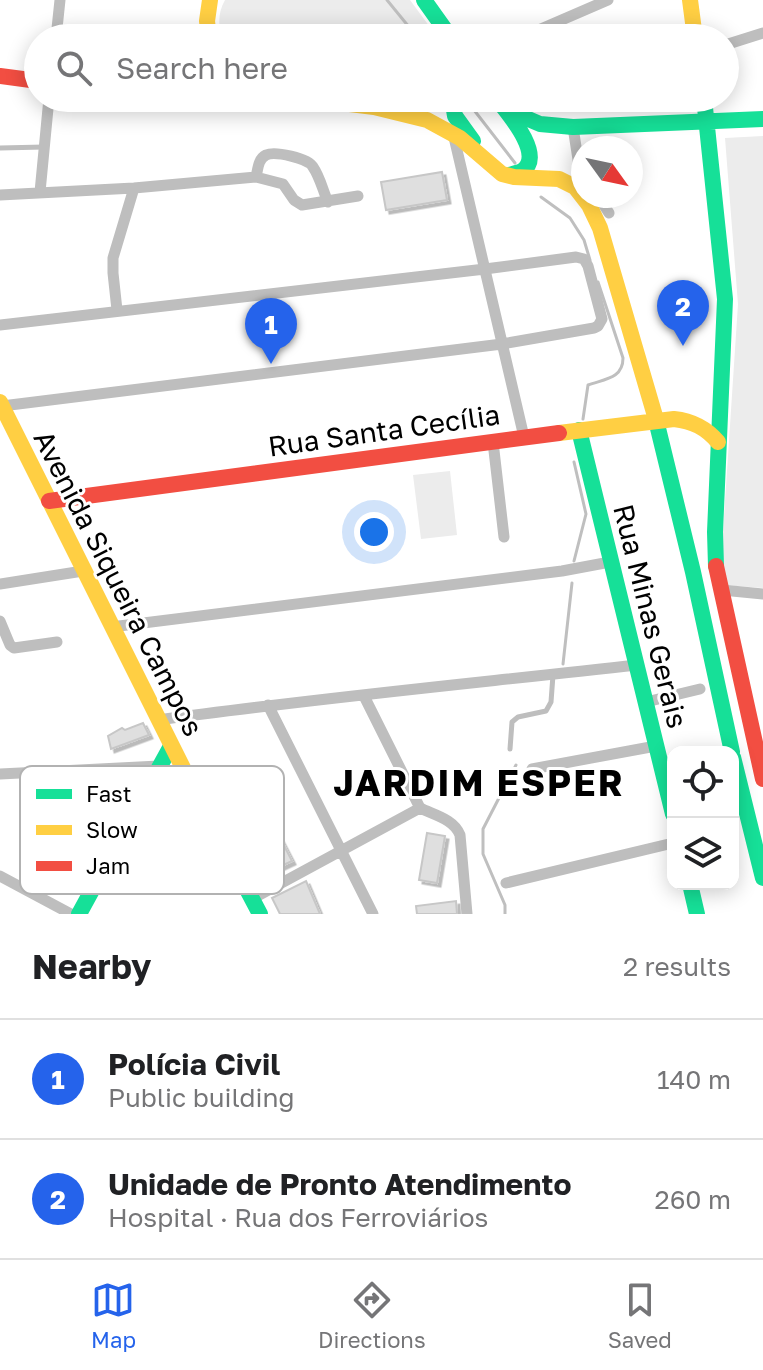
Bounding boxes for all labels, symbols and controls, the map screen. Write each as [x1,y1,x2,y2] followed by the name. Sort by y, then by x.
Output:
[24,24,739,112] search box
[52,46,96,90] icon: search
[116,50,288,86] text: Search here
[571,136,643,208] north arrow
[657,280,709,346] pin: 2
[245,298,297,364] pin: 1
[266,397,502,463] street label: Rua Santa Cecília
[27,425,211,741] street label: Avenida Siqueira Campos
[607,501,695,731] street label: Rua Minas Gerais
[354,512,394,552] your location
[667,746,739,890] map controls
[667,746,739,818] button: locate
[333,761,625,804] district label: JARDIM ESPER
[20,766,284,894] legend
[86,780,132,807] text: Fast
[86,816,138,843] text: Slow
[667,818,739,890] button: layers
[86,852,130,879] text: Jam
[32,946,152,986] text: Nearby
[623,951,731,982] text: 2 results
[108,1046,280,1082] text: Polícia Civil
[51,1064,65,1095] text: 1
[657,1064,731,1095] text: 140 m
[108,1082,294,1113] text: Public building
[108,1166,571,1202] text: Unidade de Pronto Atendimento
[50,1184,66,1215] text: 2
[655,1184,731,1215] text: 260 m
[108,1202,488,1233] text: Hospital · Rua dos Ferroviários
[91,1278,136,1353] tab: Map
[318,1278,426,1353] tab: Directions
[608,1278,672,1353] tab: Saved

